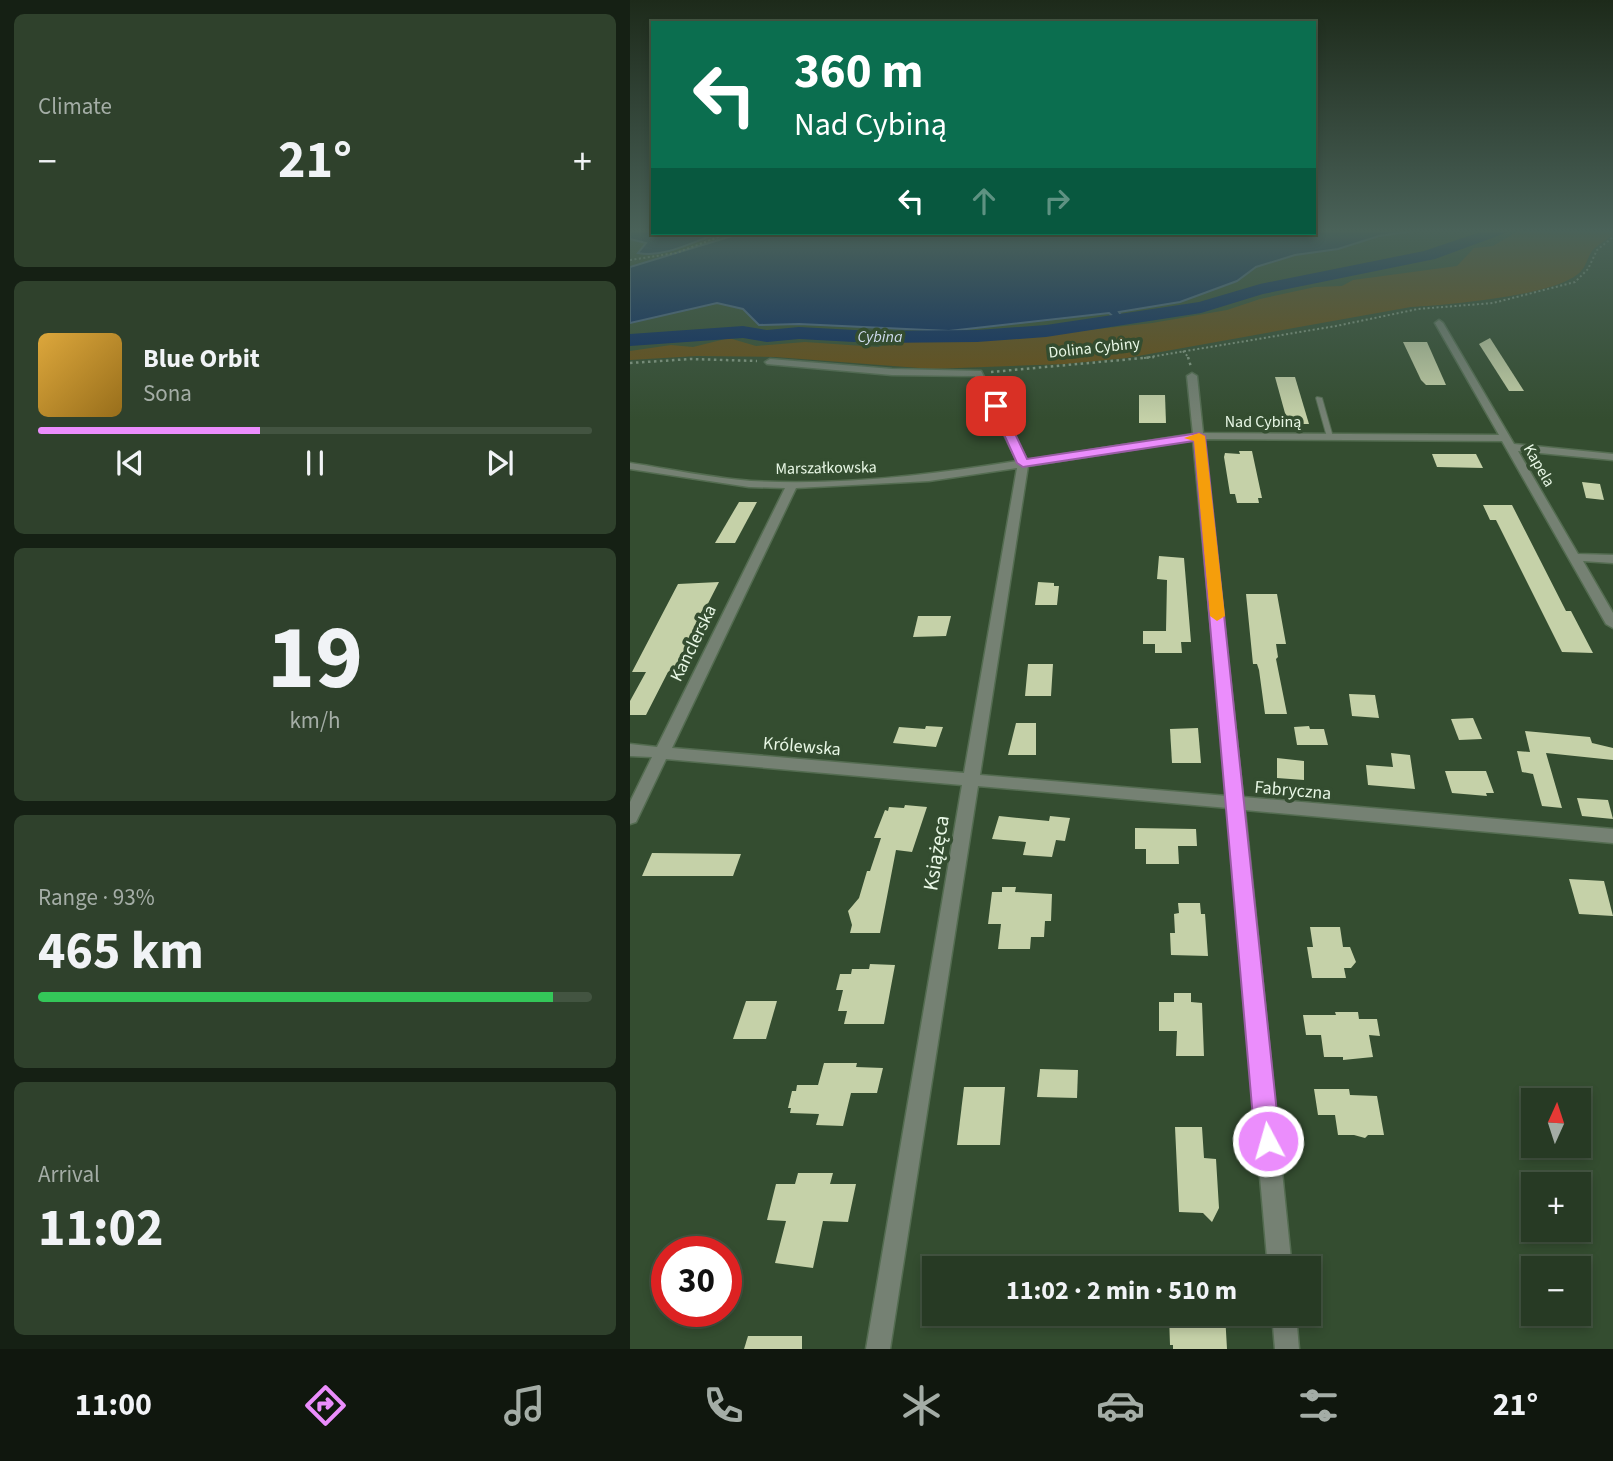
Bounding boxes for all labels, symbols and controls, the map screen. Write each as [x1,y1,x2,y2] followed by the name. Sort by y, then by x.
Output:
[794,37,923,107] text: 360 m
[679,49,770,140] icon: left
[38,90,112,123] text: Climate
[794,102,947,148] text: Nad Cybiną
[278,124,352,198] text: 21°
[38,135,57,189] text: −
[573,135,592,189] text: +
[892,182,930,220] icon: left
[965,182,1003,220] icon: ahead
[1038,182,1076,220] icon: right
[857,326,903,348] water label: Cybina
[1047,332,1141,364] street label: Dolina Cybiny
[143,340,260,377] text: Blue Orbit
[966,376,1026,436] pin
[143,377,192,410] text: Sona
[977,387,1015,425] icon: arrive
[1225,411,1301,433] street label: Nad Cybiną
[1518,440,1560,491] street label: Kapela
[111,444,149,482] icon: previous
[296,444,334,482] icon: pause
[481,444,519,482] icon: next
[775,456,877,480] street label: Marszałkowska
[267,594,363,723] text: 19
[664,601,723,686] street label: Kanclerska
[289,704,341,737] text: km/h
[762,731,842,762] street label: Królewska
[1253,775,1332,806] street label: Fabryczna
[915,813,957,893] street label: Książęca
[38,881,155,914] text: Range · 93%
[38,915,204,989] text: 465 km
[1521,1088,1591,1158] north arrow
[1521,1088,1591,1326] map controls
[1231,1104,1305,1178] position arrow
[38,1158,100,1191] text: Arrival
[1521,1172,1591,1242] button: +
[38,1192,163,1266] text: 11:02
[651,1236,742,1327] speed limit sign: 30
[1521,1256,1591,1326] button: −
[1006,1272,1237,1309] text: 11:02 · 2 min · 510 m
[301,1381,350,1430] icon: directions
[500,1381,549,1430] icon: music
[699,1381,748,1430] icon: phone
[897,1381,946,1430] icon: climate
[1096,1381,1145,1430] icon: car
[1294,1381,1343,1430] icon: filters
[75,1382,152,1428] text: 11:00
[1493,1382,1538,1428] text: 21°

